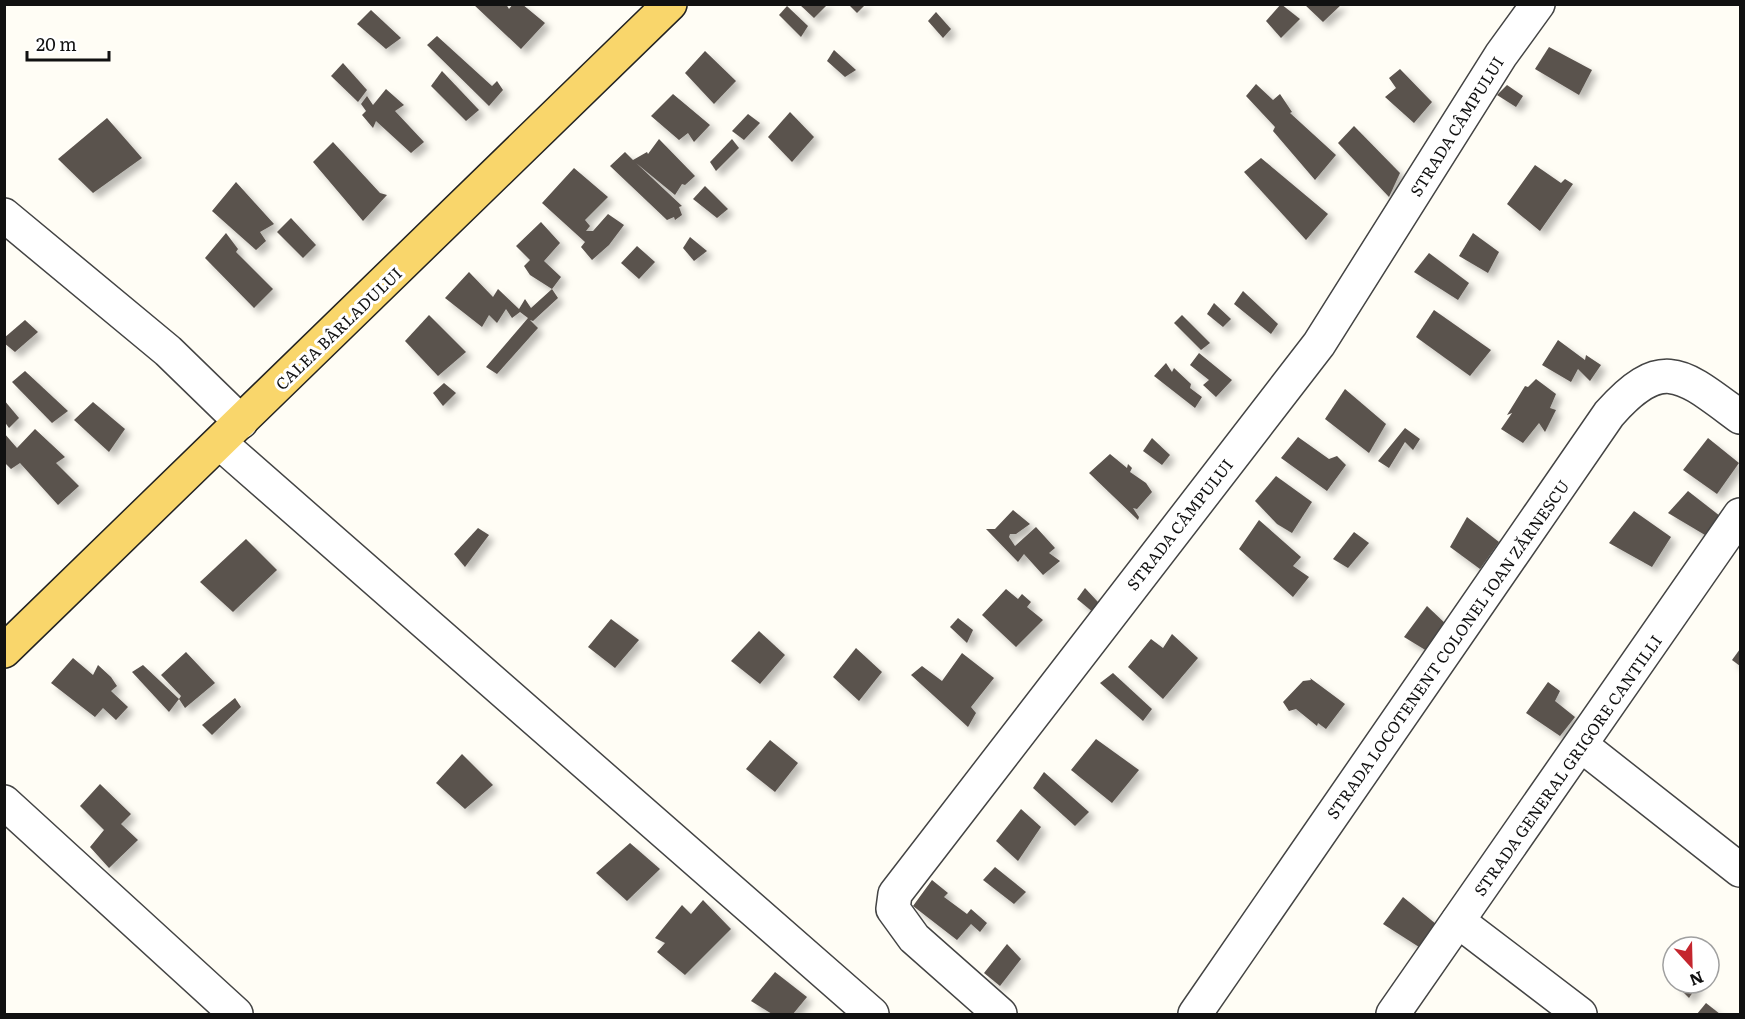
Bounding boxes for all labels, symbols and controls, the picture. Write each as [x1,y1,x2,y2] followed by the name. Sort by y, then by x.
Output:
[27,24,110,62] scale bar
[36,30,77,57] text: 20 m
[1403,51,1509,201] street label: STRADA CÂMPULUI
[269,261,407,395] street label: CALEA BÂRLADULUI
[1120,453,1238,595] street label: STRADA CÂMPULUI
[1320,475,1574,823] street label: STRADA LOCOTENENT COLONEL IOAN ZĂRNESCU
[1467,630,1667,900] street label: STRADA GENERAL GRIGORE CANTILLI
[1661,935,1721,995] north arrow
[1686,966,1708,993] text: N

